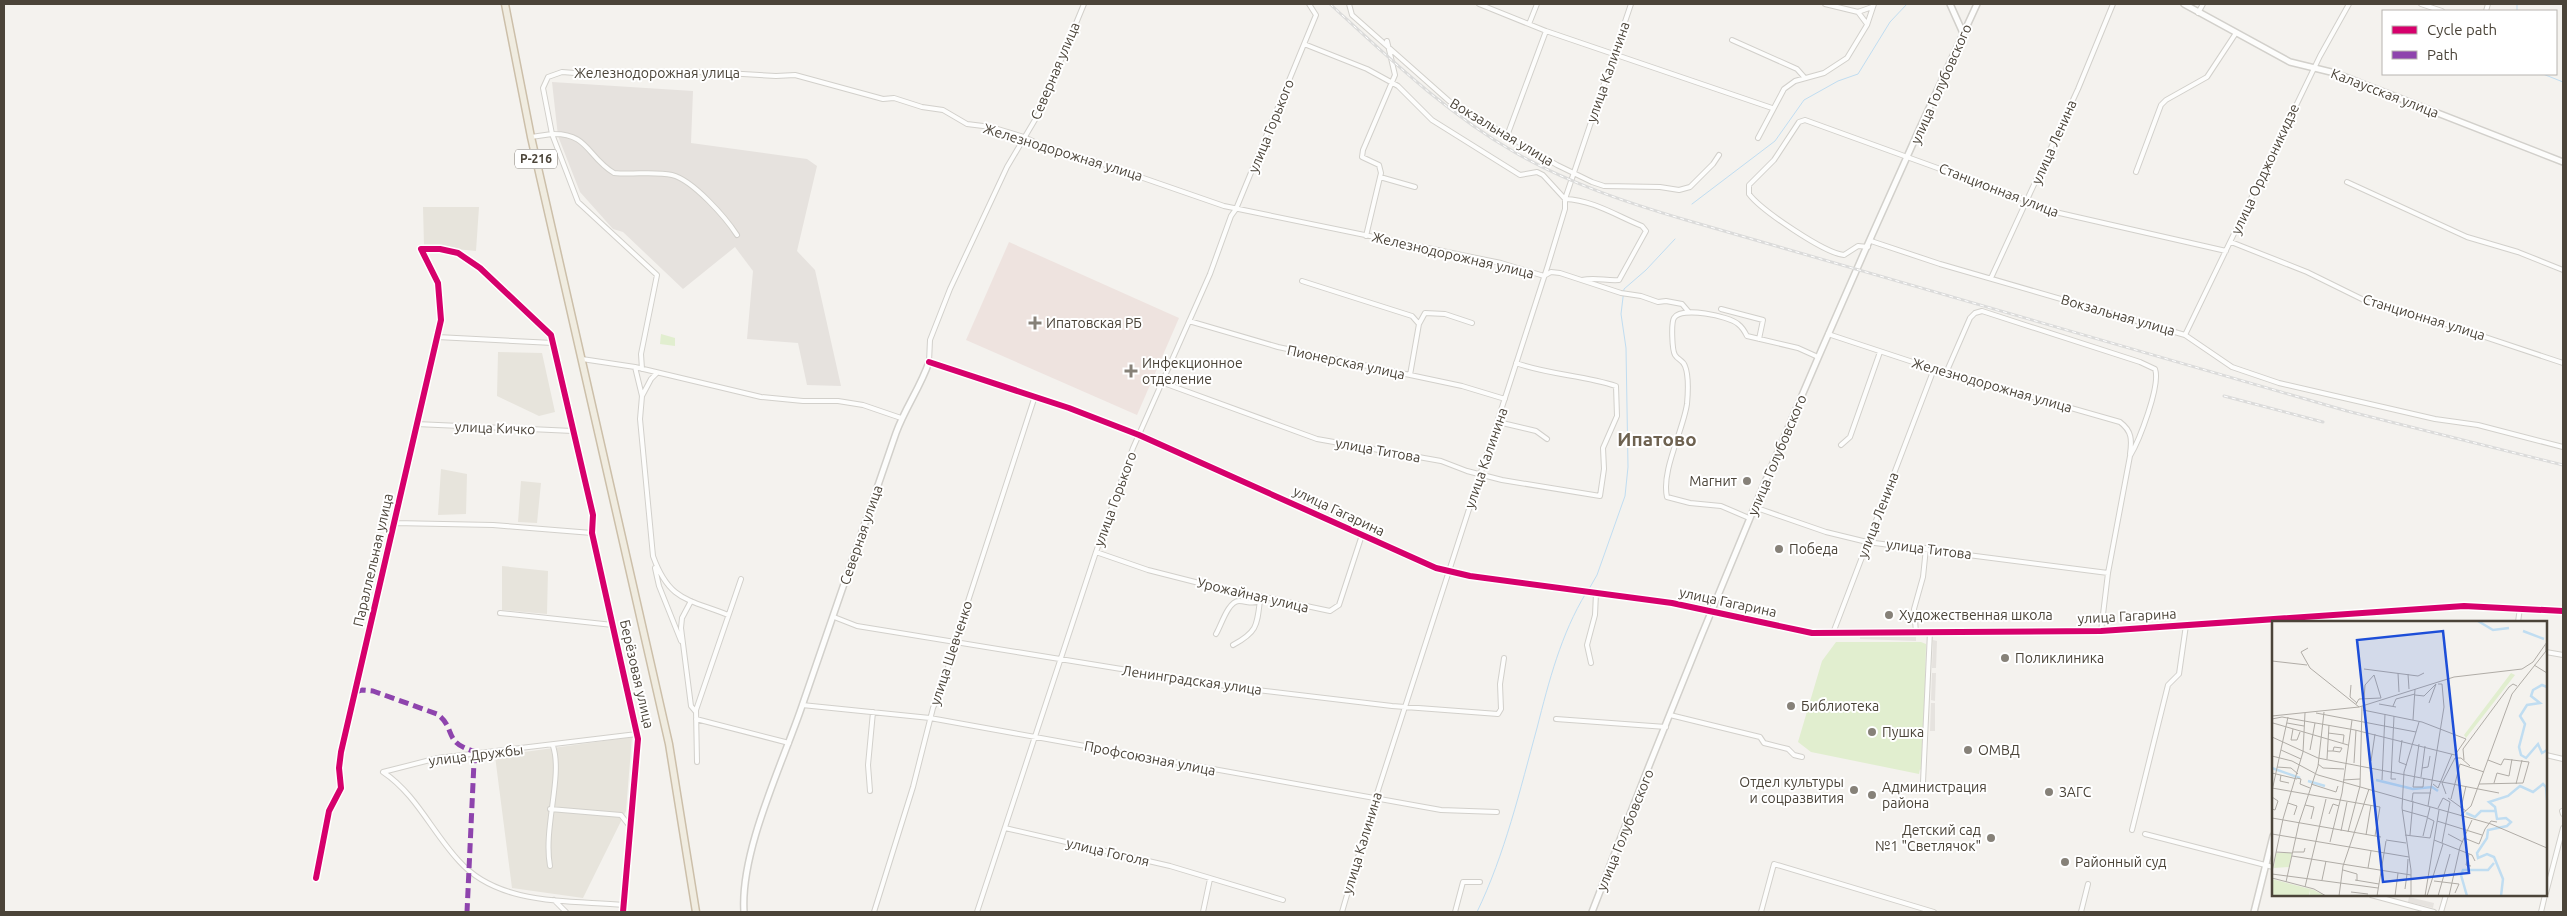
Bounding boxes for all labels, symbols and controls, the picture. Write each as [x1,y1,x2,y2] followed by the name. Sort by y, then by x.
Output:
[2382,10,2557,75] legend
[1583,19,1633,125] street label: улица Калинина
[1027,20,1083,122] street label: Северная улица
[1907,21,1975,147] street label: улица Голубовского
[2427,21,2497,38] text: Cycle path
[2427,46,2458,63] text: Path
[574,65,740,81] street label: Железнодорожная улица
[2329,65,2441,121] street label: Калаусская улица
[1245,77,1297,175] street label: улица Горького
[1447,95,1557,169] street label: Вокзальная улица
[2028,97,2080,187] street label: улица Ленина
[2228,101,2302,237] street label: улица Орджоникидзе
[981,120,1145,184] street label: Железнодорожная улица
[515,150,557,168] road number: Р-216
[1937,160,2061,220] street label: Станционная улица
[1370,229,1536,281] street label: Железнодорожная улица
[2059,291,2177,339] street label: Вокзальная улица
[2361,291,2487,343] street label: Станционная улица
[1046,315,1142,331] place label: Ипатовская РБ
[1028,316,1042,330] marker: Ипатовская РБ
[1286,342,1406,382] street label: Пионерская улица
[1910,354,2074,416] street label: Железнодорожная улица
[1142,355,1243,387] place label: Инфекционное отделение
[1124,364,1138,378] marker: Инфекционное отделение
[1744,392,1810,518] street label: улица Голубовского
[1461,405,1511,511] street label: улица Калинина
[454,419,536,437] street label: улица Кичко
[1617,428,1697,450] district label: Ипатово
[1334,435,1422,465] street label: улица Титова
[1090,449,1140,549] street label: улица Горького
[1854,470,1902,560] street label: улица Ленина
[1689,473,1737,489] place label: Магнит
[1741,475,1753,487] marker: Магнит
[836,483,886,587] street label: Северная улица
[1291,483,1387,539] street label: улица Гагарина
[350,492,396,628] street label: Параллельная улица
[1885,536,1973,562] street label: улица Титова
[1789,541,1838,557] place label: Победа
[1773,543,1785,555] marker: Победа
[1196,574,1310,616] street label: Урожайная улица
[1678,584,1778,620] street label: улица Гагарина
[927,599,975,707] street label: улица Шевченко
[2077,605,2177,627] street label: улица Гагарина
[1899,607,2053,623] place label: Художественная школа
[1883,609,1895,621] marker: Художественная школа
[617,618,657,730] street label: Берёзовая улица
[2272,621,2547,896] inset map
[2015,650,2104,666] place label: Поликлиника
[1999,652,2011,664] marker: Поликлиника
[1121,662,1263,698] street label: Ленинградская улица
[1801,698,1879,714] place label: Библиотека
[1785,700,1797,712] marker: Библиотека
[1882,724,1924,740] place label: Пушка
[1866,726,1878,738] marker: Пушка
[1083,737,1217,779] street label: Профсоюзная улица
[428,741,524,769] street label: улица Дружбы
[1978,742,2020,758] place label: ОМВД
[1962,744,1974,756] marker: ОМВД
[1593,767,1657,893] street label: улица Голубовского
[1739,774,1844,806] place label: Отдел культуры и соцразвития
[1882,779,1987,811] place label: Администрация района
[1848,784,1860,796] marker: Отдел культуры и соцразвития
[2059,784,2092,800] place label: ЗАГС
[2043,786,2055,798] marker: ЗАГС
[1866,789,1878,801] marker: Администрация района
[1339,790,1385,896] street label: улица Калинина
[1875,822,1981,854] place label: Детский сад №1 "Светлячок"
[1985,832,1997,844] marker: Детский сад №1 "Светлячок"
[1065,835,1151,869] street label: улица Гоголя
[2075,854,2167,870] place label: Районный суд
[2059,856,2071,868] marker: Районный суд

